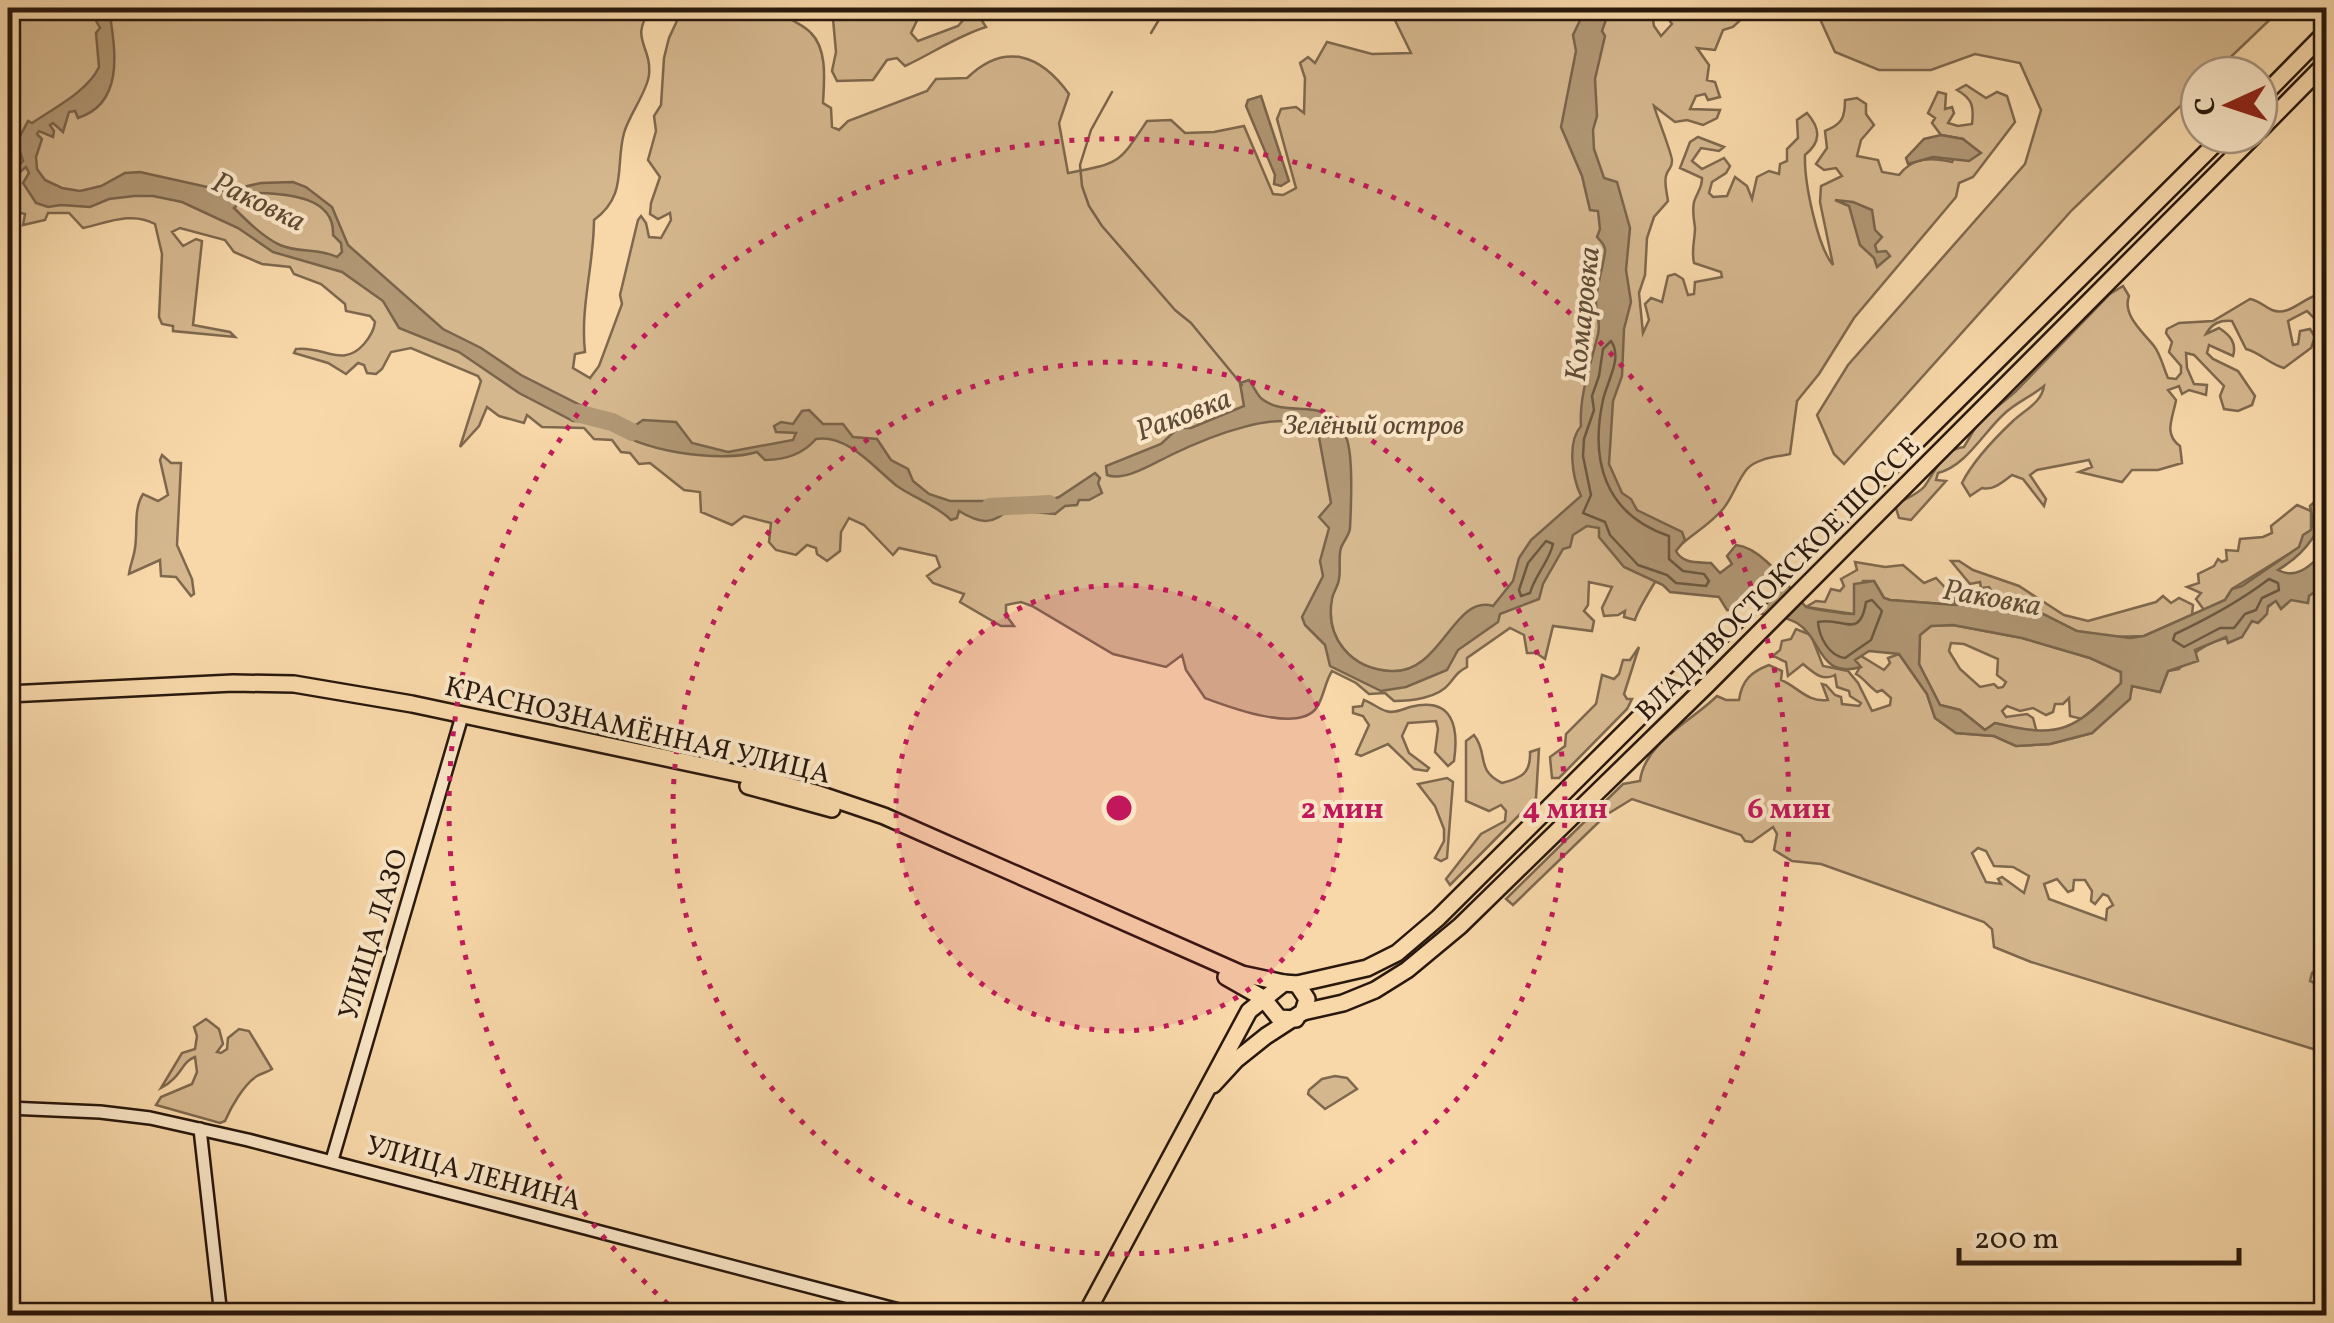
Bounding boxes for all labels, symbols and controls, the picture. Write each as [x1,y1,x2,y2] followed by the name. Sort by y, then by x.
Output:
[2179,55,2279,155] north arrow
[2187,96,2226,116] text: С
[204,162,312,243] water label: Раковка
[1556,245,1612,384] water label: Комаровка
[1130,378,1238,453] water label: Раковка
[1283,407,1464,446] park label: Зелёный остров
[1628,429,1930,731] street label: ВЛАДИВОСТОКСКОЕ ШОССЕ
[1939,570,2044,628] water label: Раковка
[441,668,834,795] street label: КРАСНОЗНАМЁННАЯ УЛИЦА
[1301,789,1383,831] text: 2 мин
[1522,789,1608,831] text: 4 мин
[1747,789,1831,831] text: 6 мин
[1101,790,1137,826] centre of rings
[330,844,419,1025] street label: УЛИЦА ЛАЗО
[361,1127,585,1222] street label: УЛИЦА ЛЕНИНА
[1959,1203,2239,1265] scale bar
[1974,1219,2059,1261] text: 200 m

